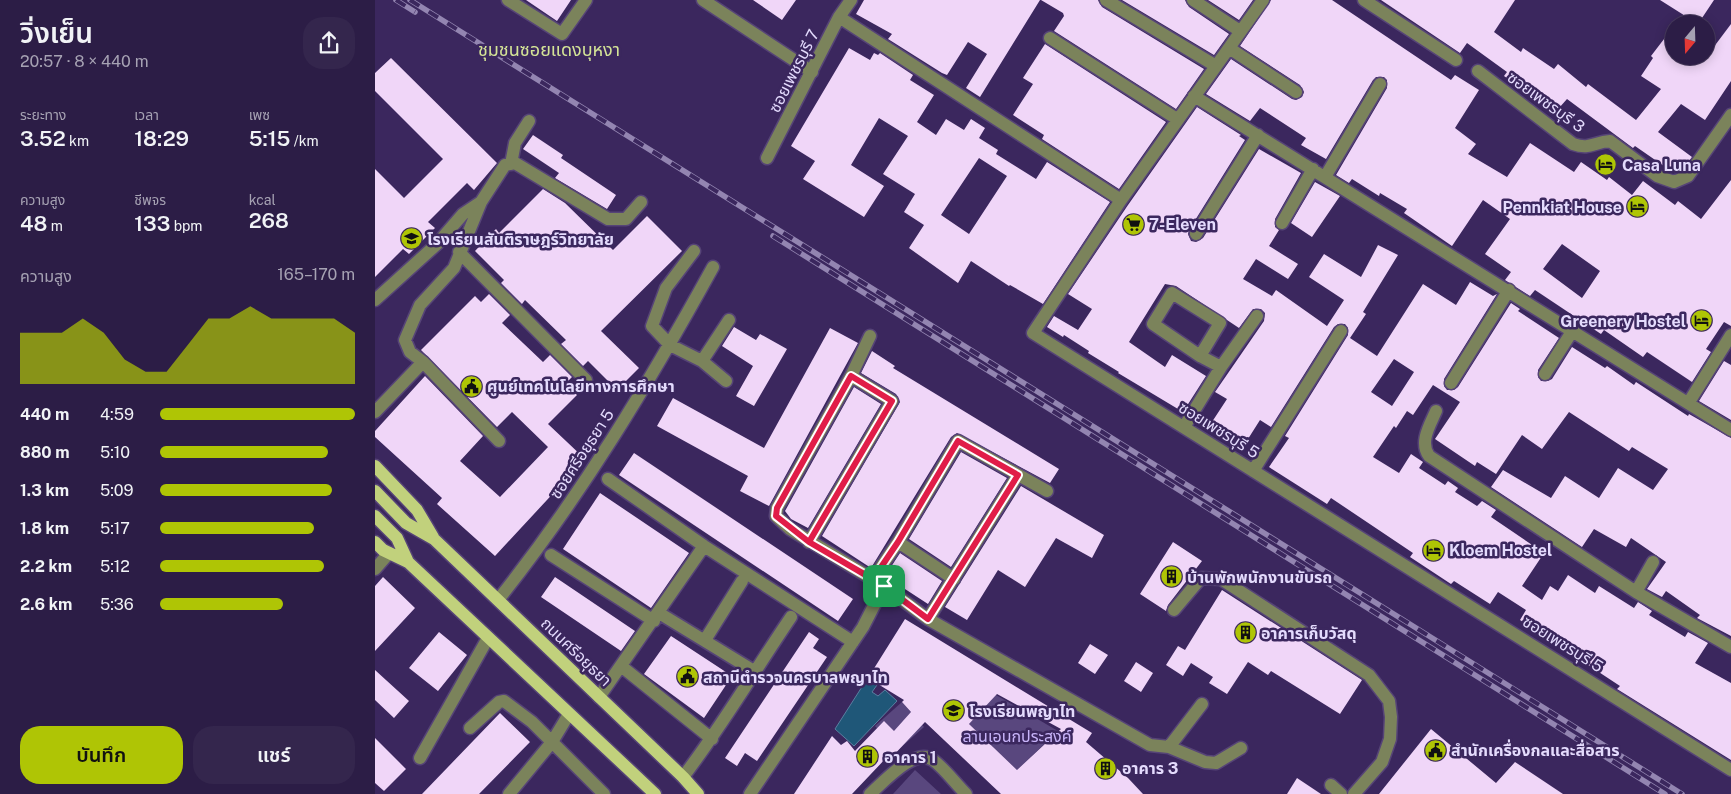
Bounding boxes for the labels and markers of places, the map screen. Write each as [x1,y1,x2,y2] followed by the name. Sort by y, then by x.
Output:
[1594,153,1618,177] hotel icon: Casa Luna
[1622,156,1701,175] place label: Casa Luna
[1626,195,1650,219] hotel icon: Pennkiat House
[1503,198,1622,217] place label: Pennkiat House
[1121,212,1145,236] supermarket icon: 7-Eleven
[1149,215,1216,234] place label: 7-Eleven
[399,227,423,251] school or university icon: โรงเรียนสันติราษฎร์วิทยาลัย
[427,230,614,249] place label: โรงเรียนสันติราษฎร์วิทยาลัย
[1690,309,1714,333] hotel icon: Greenery Hostel
[1560,312,1686,331] place label: Greenery Hostel
[459,374,483,398] public building icon: ศูนย์เทคโนโลยีทางการศึกษา
[487,377,675,397] place label: ศูนย์เทคโนโลยีทางการศึกษา
[1421,538,1445,562] hotel icon: Kloem Hostel
[1449,541,1552,560] place label: Kloem Hostel
[863,565,905,607] pin
[1159,565,1183,589] building icon: บ้านพักพนักงานขับรถ
[1187,568,1332,587] place label: บ้านพักพนักงานขับรถ
[1233,621,1257,645] building icon: อาคารเก็บวัสดุ
[1261,624,1357,643] place label: อาคารเก็บวัสดุ
[675,665,699,689] public building icon: สถานีตำรวจนครบาลพญาไท
[703,668,888,687] place label: สถานีตำรวจนครบาลพญาไท
[941,699,965,723] school or university icon: โรงเรียนพญาไท
[969,702,1075,721] place label: โรงเรียนพญาไท
[1423,738,1447,762] public building icon: สำนักเครื่องกลและสื่อสาร
[1451,739,1620,760] place label: สำนักเครื่องกลและสื่อสาร
[856,745,880,769] building icon: อาคาร 1
[884,748,937,767] place label: อาคาร 1
[1094,756,1118,780] building icon: อาคาร 3
[1122,759,1178,778] place label: อาคาร 3

